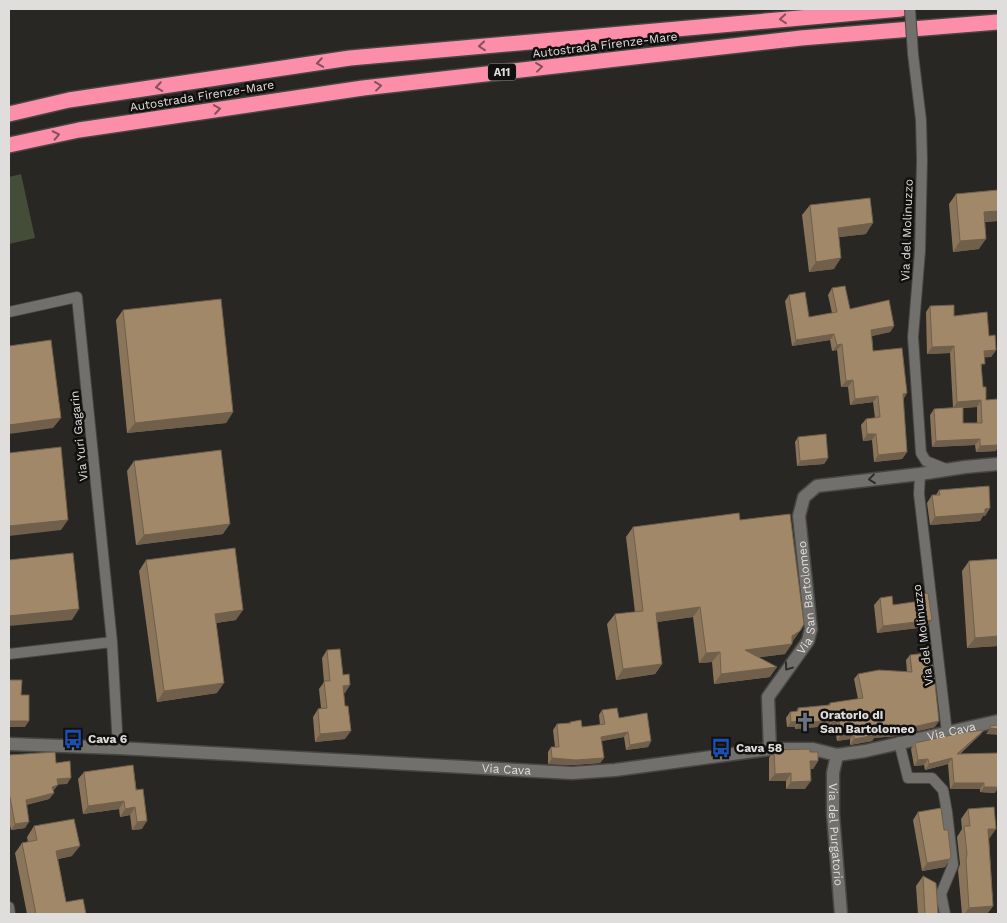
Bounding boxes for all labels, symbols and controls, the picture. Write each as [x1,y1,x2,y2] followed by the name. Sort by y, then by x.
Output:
[778,13,786,24] one-way arrow
[532,29,678,61] street label: Autostrada Firenze-Mare
[477,40,485,51] one-way arrow
[316,57,324,67] one-way arrow
[535,62,543,73] one-way arrow
[488,64,516,80] road number: A11
[129,78,275,114] street label: Autostrada Firenze-Mare
[155,81,163,92] one-way arrow
[374,81,382,92] one-way arrow
[213,105,221,115] one-way arrow
[52,130,61,141] one-way arrow
[898,179,916,281] street label: Via del Molinuzzo
[67,390,91,482] street label: Via Yuri Gagarin
[867,473,875,484] one-way arrow
[794,540,818,657] street label: Via San Bartolomeo
[910,583,936,687] street label: Via del Molinuzzo
[786,661,794,670] one-way arrow
[820,708,915,736] place label: Oratorio di San Bartolomeo
[794,711,816,733] church icon: Oratorio di San Bartolomeo
[926,719,977,744] street label: Via Cava
[62,728,84,750] bus stop icon: Cava 6
[88,732,127,746] place label: Cava 6
[710,737,732,759] bus stop icon: Cava 58
[736,741,782,755] place label: Cava 58
[481,761,532,778] street label: Via Cava
[826,783,846,887] street label: Via del Purgatorio

